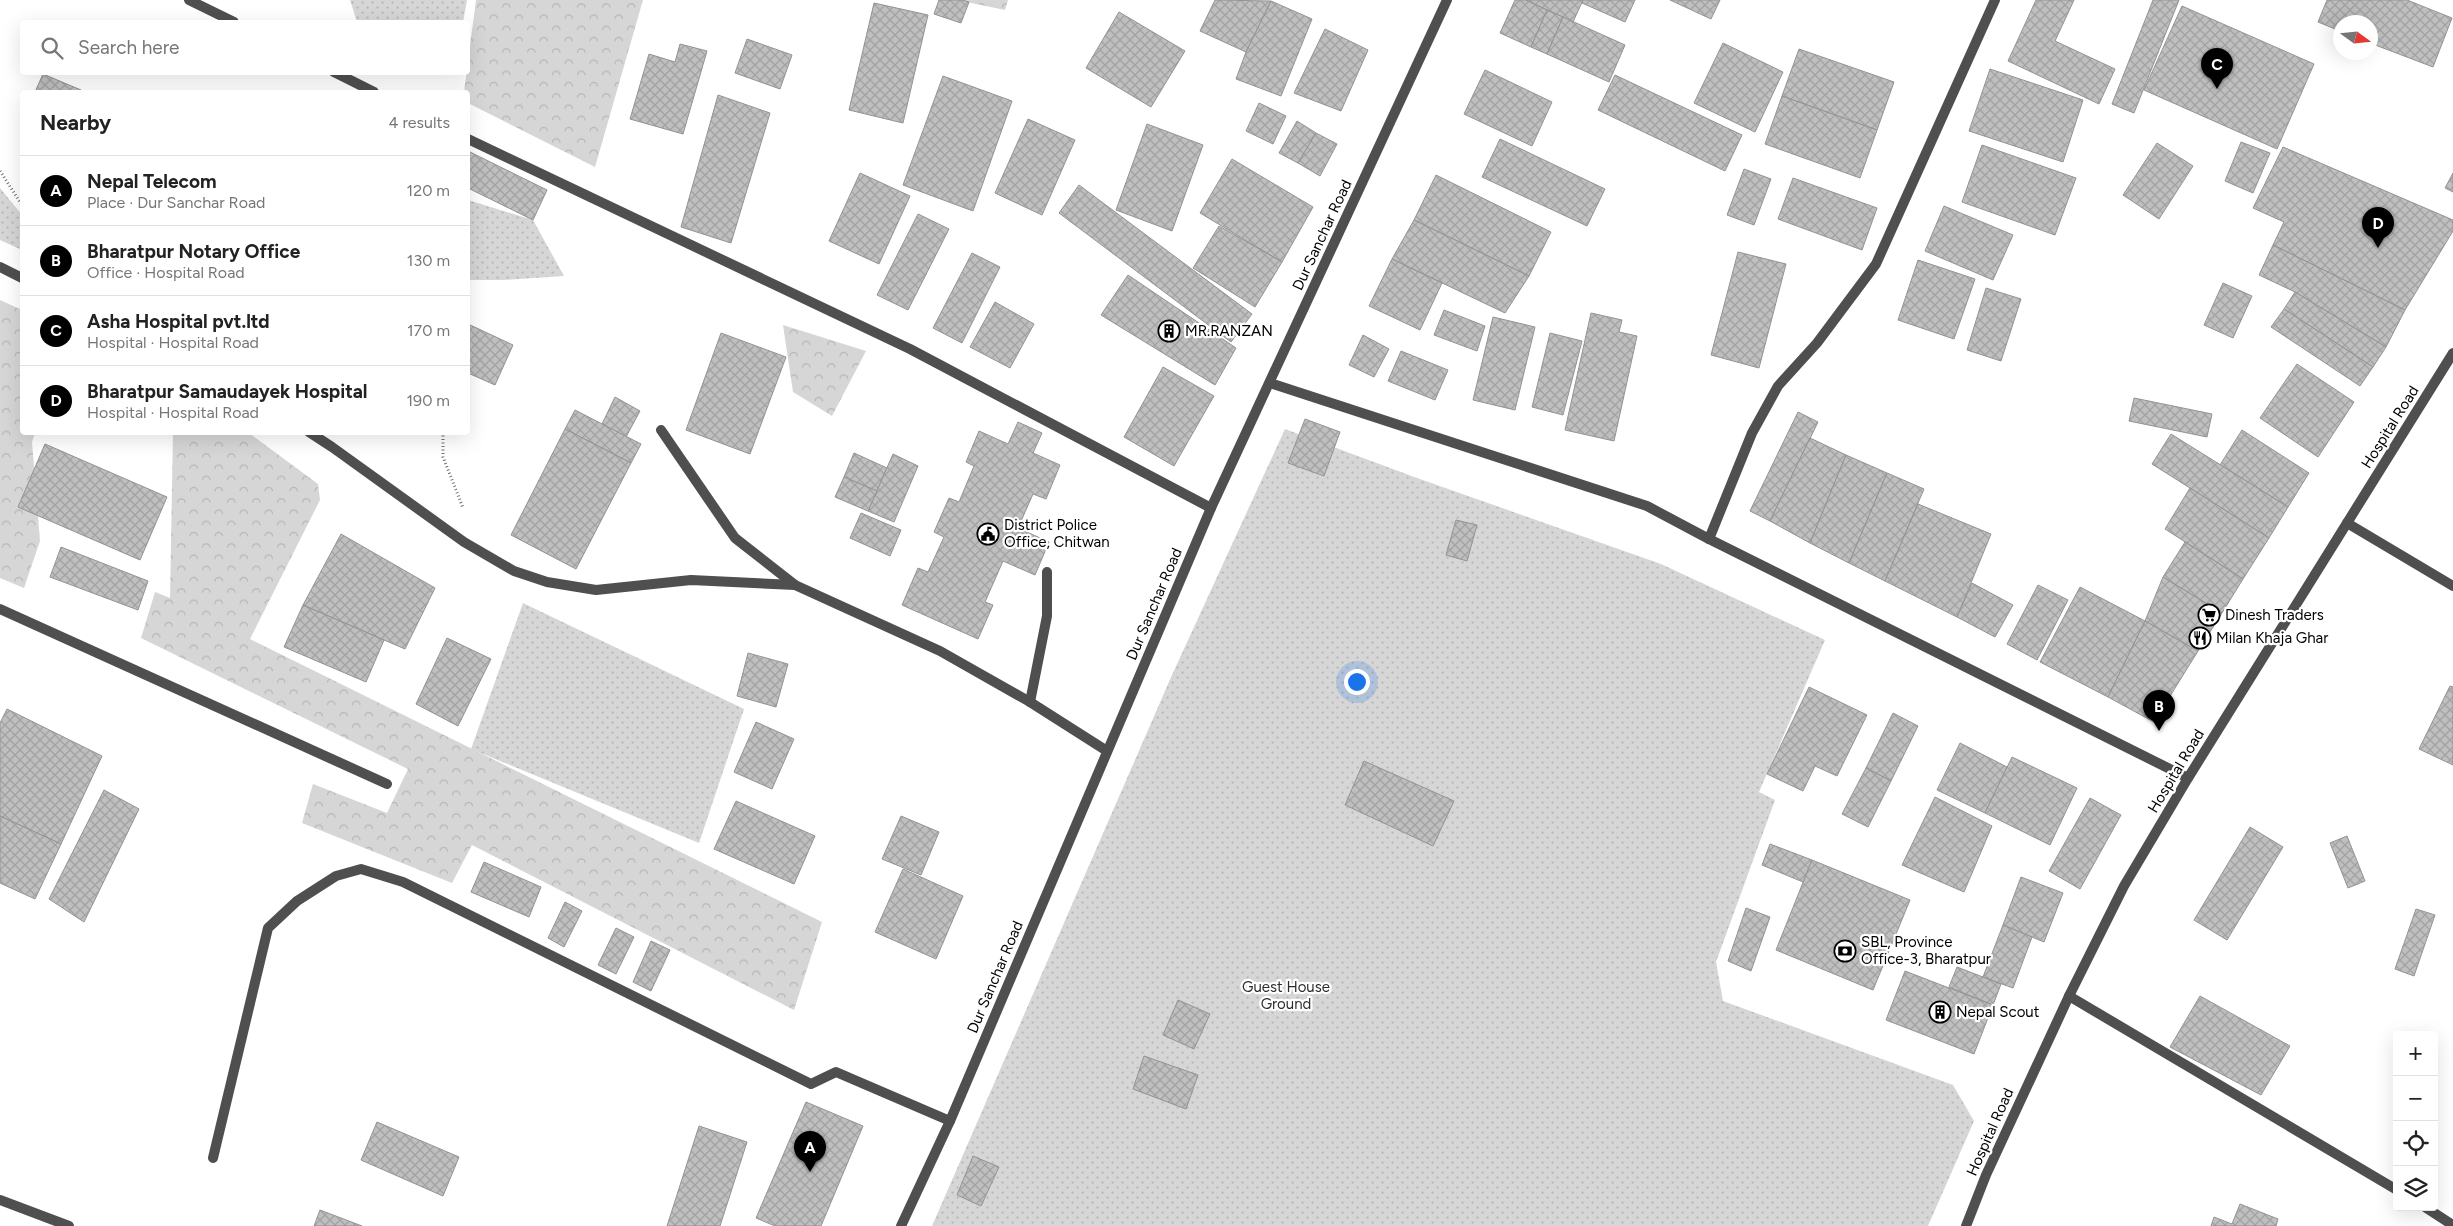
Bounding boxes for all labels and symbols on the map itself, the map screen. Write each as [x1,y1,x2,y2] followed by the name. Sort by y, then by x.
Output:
[2333,15,2378,60] north arrow
[2201,48,2233,89] pin: C
[1288,177,1356,293] street label: Dur Sanchar Road
[2362,207,2394,248] pin: D
[1157,319,1181,343] building icon: MR.RANZAN
[1185,322,1273,340] place label: MR.RANZAN
[2357,382,2423,472] street label: Hospital Road
[1004,516,1110,551] place label: District Police Office, Chitwan
[976,522,1000,546] public building icon: District Police Office, Chitwan
[1122,545,1186,663] street label: Dur Sanchar Road
[2197,603,2221,627] supermarket icon: Dinesh Traders
[2225,606,2324,624] place label: Dinesh Traders
[2188,626,2212,650] restaurant icon: Milan Khaja Ghar
[2216,629,2328,647] place label: Milan Khaja Ghar
[1344,669,1370,695] your location
[2143,690,2175,731] pin: B
[2144,726,2208,816] street label: Hospital Road
[963,918,1027,1036] street label: Dur Sanchar Road
[1861,933,1991,968] place label: SBL, Province Office-3, Bharatpur
[1833,939,1857,963] bank icon: SBL, Province Office-3, Bharatpur
[1242,978,1330,1013] park label: Guest House Ground
[1928,1000,1952,1024] building icon: Nepal Scout
[1956,1003,2040,1021] place label: Nepal Scout
[1963,1085,2017,1179] street label: Hospital Road
[794,1131,826,1172] pin: A

